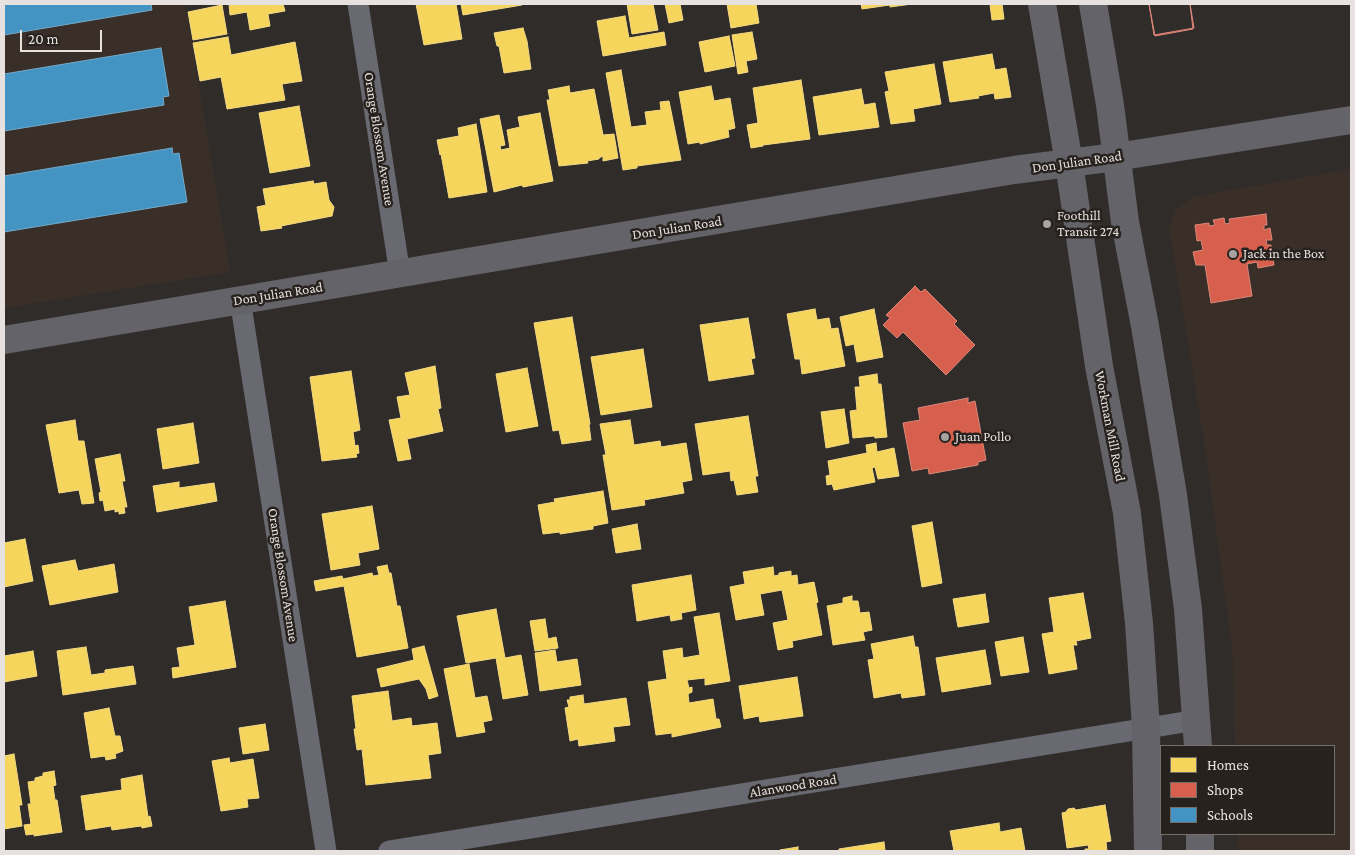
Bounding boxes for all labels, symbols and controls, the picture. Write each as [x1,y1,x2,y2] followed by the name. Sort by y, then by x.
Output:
[22,20,105,52] scale bar
[28,31,59,47] text: 20 m
[360,71,398,207] street label: Orange Blossom Avenue
[1031,147,1123,177] street label: Don Julian Road
[1057,208,1119,240] place label: Foothill Transit 274
[631,213,723,243] street label: Don Julian Road
[1041,218,1053,230] marker: Foothill Transit 274
[1243,246,1324,262] place label: Jack in the Box
[1227,248,1239,260] marker: Jack in the Box
[232,279,324,309] street label: Don Julian Road
[1091,369,1129,483] street label: Workman Mill Road
[955,429,1011,445] place label: Juan Pollo
[939,431,951,443] marker: Juan Pollo
[264,507,302,643] street label: Orange Blossom Avenue
[1160,745,1335,835] legend
[1207,757,1249,773] text: Homes
[748,771,838,801] street label: Alanwood Road
[1207,782,1243,798] text: Shops
[1207,807,1253,823] text: Schools

